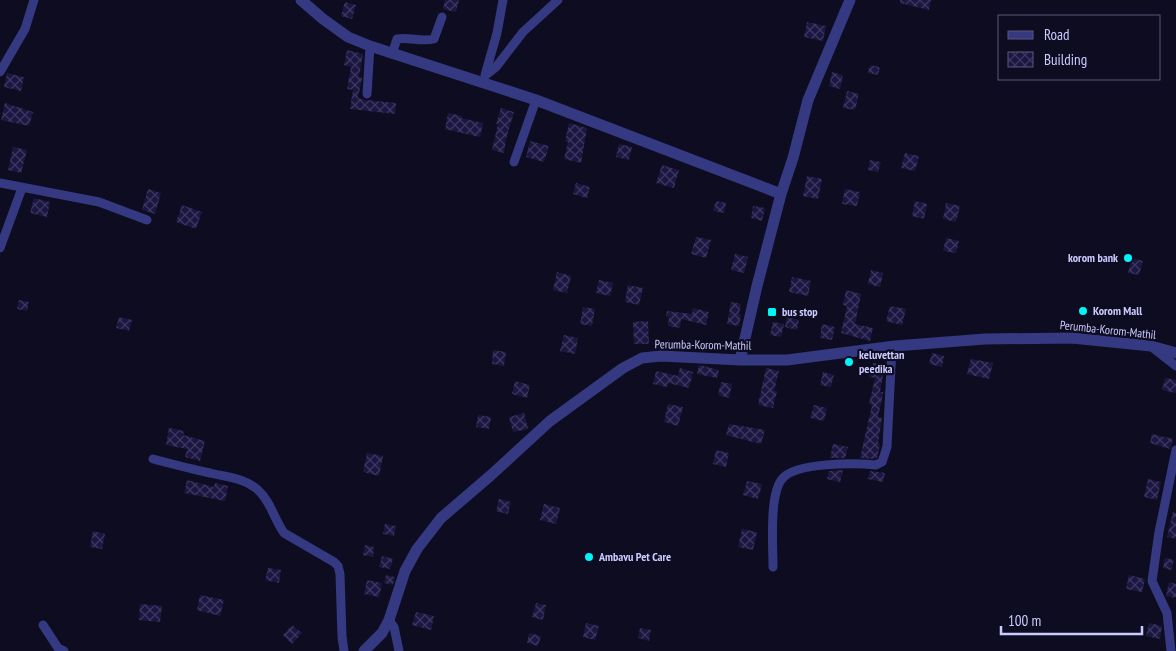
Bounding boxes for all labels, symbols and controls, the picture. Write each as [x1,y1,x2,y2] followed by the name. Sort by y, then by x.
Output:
[998,15,1161,80] legend
[1044,25,1070,44] text: Road
[1044,50,1087,69] text: Building
[1068,250,1118,265] place label: korom bank
[1122,252,1134,264] marker: korom bank
[1093,303,1142,318] place label: Korom Mall
[782,304,818,319] place label: bus stop
[1077,305,1089,317] marker: Korom Mall
[766,306,778,318] marker: bus stop
[1059,317,1157,342] street label: Perumba-Korom-Mathil
[655,336,752,353] street label: Perumba-Korom-Mathil
[859,347,904,376] place label: keluvettan peedika
[843,356,855,368] marker: keluvettan peedika
[598,549,671,564] place label: Ambavu Pet Care
[583,551,595,563] marker: Ambavu Pet Care
[1001,604,1142,636] scale bar
[1008,611,1041,630] text: 100 m

